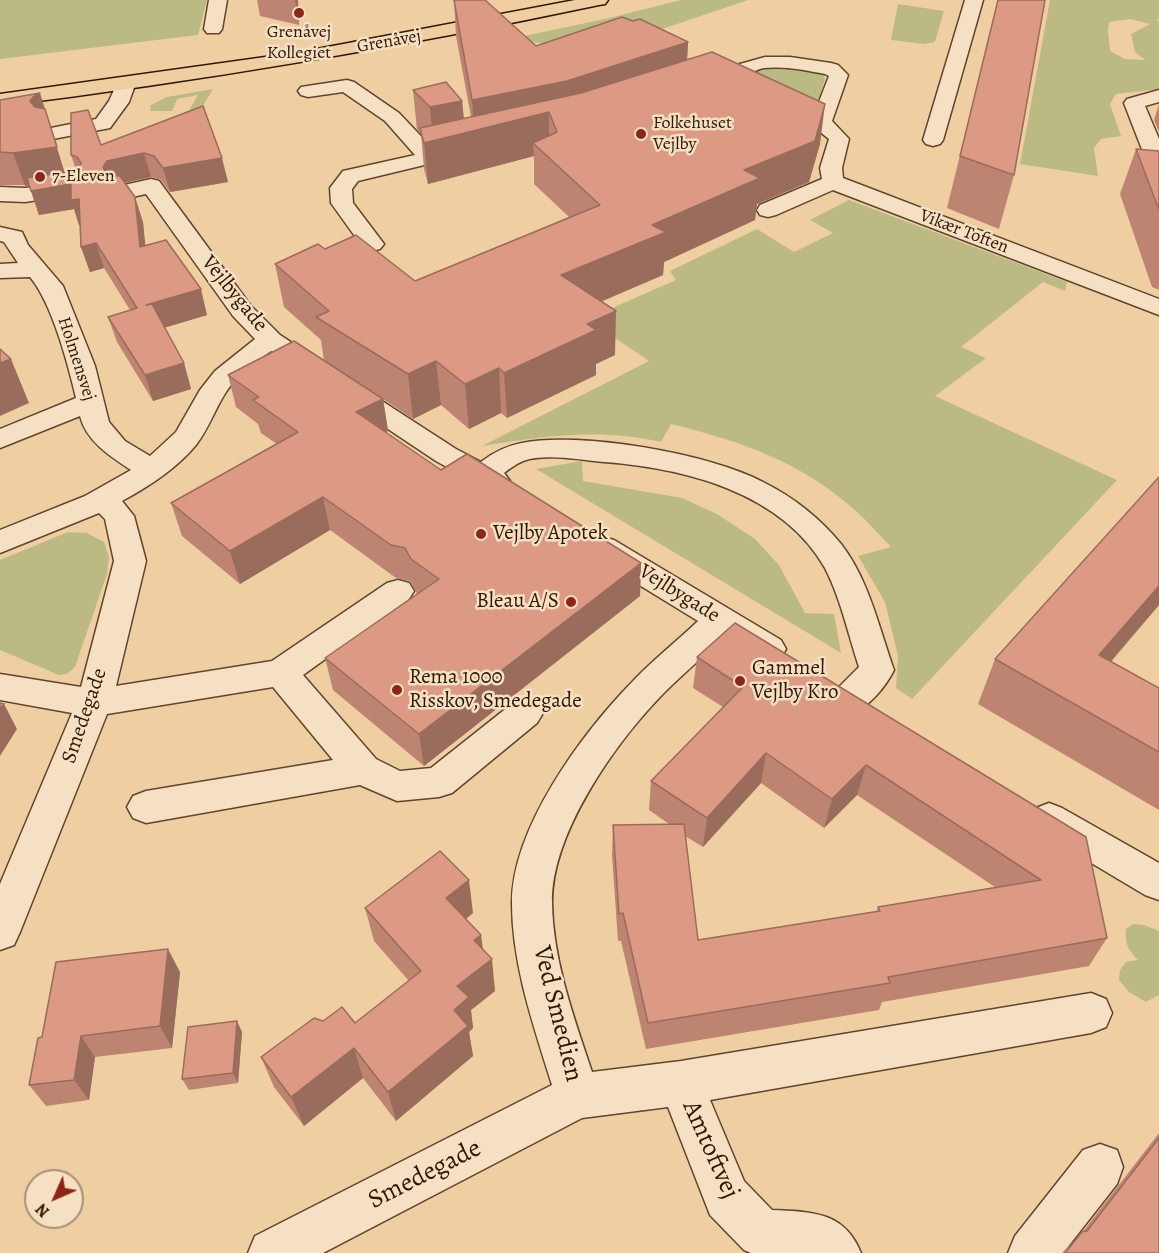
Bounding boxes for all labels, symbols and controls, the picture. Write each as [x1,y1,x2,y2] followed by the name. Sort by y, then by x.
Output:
[292,6,306,20] marker: Grenåvej Kollegiet
[267,22,331,64] place label: Grenåvej Kollegiet
[355,26,423,58] street label: Grenåvej
[653,113,732,156] place label: Folkehuset Vejlby
[634,127,648,141] marker: Folkehuset Vejlby
[52,166,115,188] place label: 7-Eleven
[33,170,47,184] marker: 7-Eleven
[916,205,1012,259] street label: Vikær Toften
[196,251,272,337] street label: Vejlbygade
[52,314,100,404] street label: Holmensvej
[493,521,608,547] place label: Vejlby Apotek
[474,527,488,541] marker: Vejlby Apotek
[634,559,724,629] street label: Vejlbygade
[476,589,559,615] place label: Bleau A/S
[564,595,578,609] marker: Bleau A/S
[752,656,838,706] place label: Gammel Vejlby Kro
[57,665,113,767] street label: Smedegade
[409,665,582,715] place label: Rema 1000 Risskov, Smedegade
[733,674,747,688] marker: Gammel Vejlby Kro
[390,683,404,697] marker: Rema 1000 Risskov, Smedegade
[525,943,589,1085] street label: Ved Smedien
[675,1096,745,1204] street label: Amtoftvej
[363,1133,487,1217] street label: Smedegade
[24,1169,84,1229] north arrow
[31,1198,55,1222] text: N

